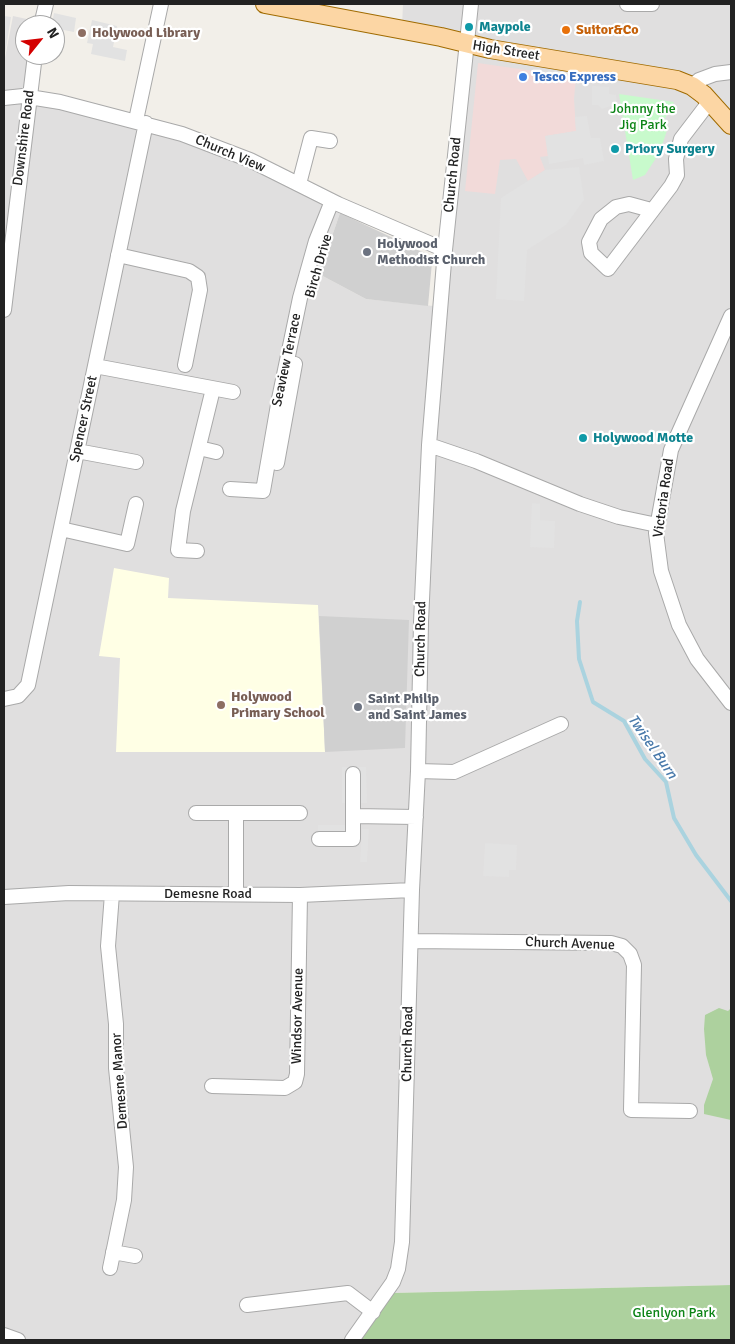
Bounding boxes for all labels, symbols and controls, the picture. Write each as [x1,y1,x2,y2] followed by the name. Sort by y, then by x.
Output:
[15,15,65,65] north arrow
[479,19,531,35] place label: Maypole
[463,21,475,33] marker: Maypole
[576,22,638,38] place label: Suitor&Co
[560,24,572,36] marker: Suitor&Co
[43,25,62,41] text: N
[92,25,200,41] place label: Holywood Library
[76,27,88,39] marker: Holywood Library
[471,37,541,65] street label: High Street
[533,69,616,85] place label: Tesco Express
[517,71,529,83] marker: Tesco Express
[10,89,38,187] street label: Downshire Road
[610,101,676,134] park label: Johnny the Jig Park
[192,132,268,176] street label: Church View
[441,136,465,214] street label: Church Road
[625,141,715,157] place label: Priory Surgery
[609,143,621,155] marker: Priory Surgery
[302,232,336,300] street label: Birch Drive
[377,236,485,268] place label: Holywood Methodist Church
[361,246,373,258] marker: Holywood Methodist Church
[269,312,305,408] street label: Seaview Terrace
[67,374,101,464] street label: Spencer Street
[593,430,693,446] place label: Holywood Motte
[577,432,589,444] marker: Holywood Motte
[650,457,678,539] street label: Victoria Road
[412,601,430,677] street label: Church Road
[231,689,325,722] place label: Holywood Primary School
[368,691,467,724] place label: Saint Philip and Saint James
[215,699,227,711] marker: Holywood Primary School
[352,701,364,713] marker: Saint Philip and Saint James
[623,711,681,783] water label: Twisel Burn
[164,886,252,902] street label: Demesne Road
[525,934,615,954] street label: Church Avenue
[289,968,307,1064] street label: Windsor Avenue
[399,1006,417,1082] street label: Church Road
[108,1032,132,1130] street label: Demesne Manor
[633,1305,715,1321] park label: Glenlyon Park

